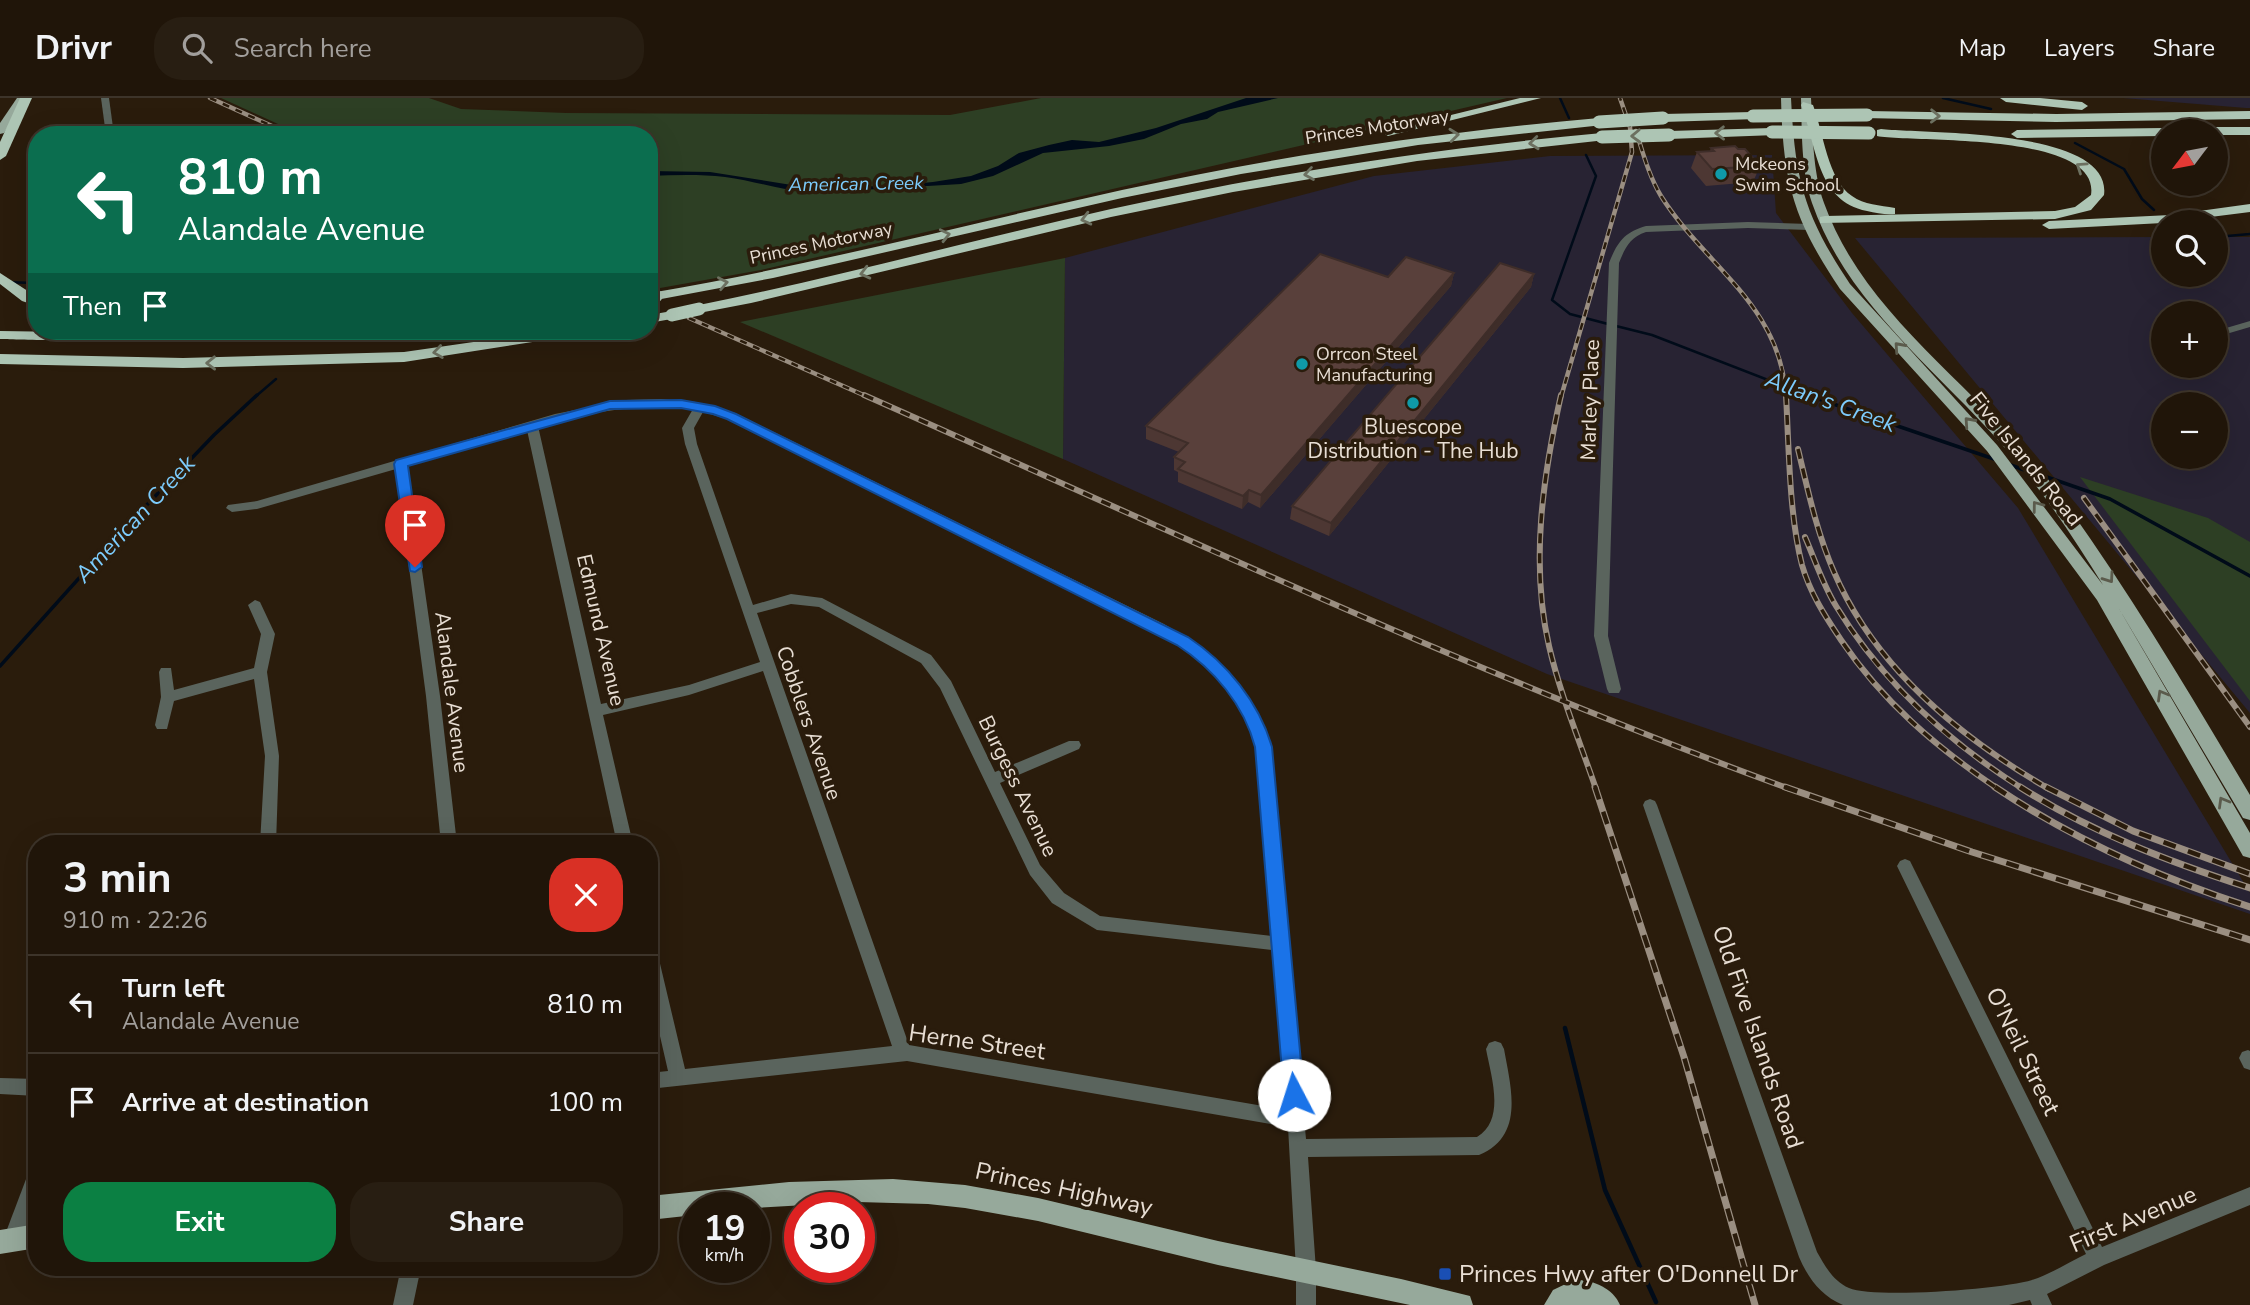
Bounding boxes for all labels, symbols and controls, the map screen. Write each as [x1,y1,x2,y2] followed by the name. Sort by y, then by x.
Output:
[154,17,644,80] search box
[35,26,112,71] text: Drivr
[178,29,216,67] icon: search
[234,31,372,66] text: Search here
[1959,32,2006,64] text: Map
[2044,32,2115,64] text: Layers
[2153,32,2215,64] text: Share
[1303,104,1451,150] street label: Princes Motorway
[1931,108,1941,124] one-way arrow
[2151,119,2228,196] north arrow
[2151,119,2228,469] map controls
[1714,126,1725,141] one-way arrow
[1448,127,1460,142] one-way arrow
[1630,128,1640,144] one-way arrow
[1529,136,1540,151] one-way arrow
[178,144,322,211] text: 810 m
[1735,152,1841,197] place label: Mckeons Swim School
[63,154,154,245] icon: left
[2076,163,2089,175] one-way arrow
[1303,166,1315,181] one-way arrow
[1713,166,1729,182] marker: Mckeons Swim School
[787,170,924,198] water label: American Creek
[178,208,425,251] text: Alandale Avenue
[2151,210,2228,287] button: search
[1080,211,1092,226] one-way arrow
[747,216,895,270] street label: Princes Motorway
[939,229,951,243] one-way arrow
[859,265,871,279] one-way arrow
[717,276,729,291] one-way arrow
[136,287,174,325] icon: arrive
[63,289,122,324] text: Then
[2151,301,2228,378] button: +
[1574,339,1606,461] street label: Marley Place
[1316,342,1433,387] place label: Orrcon Steel Manufacturing
[1895,343,1907,356] one-way arrow
[432,344,444,359] one-way arrow
[206,355,216,371] one-way arrow
[1294,356,1310,372] marker: Orrcon Steel Manufacturing
[1760,364,1901,440] water label: Allan's Creek
[1963,386,2089,532] street label: Five Islands Road
[2151,392,2228,469] button: −
[1405,395,1421,411] marker: Bluescope Distribution - The Hub
[1308,413,1518,465] place label: Bluescope Distribution - The Hub
[1965,418,1977,431] one-way arrow
[67,448,202,590] water label: American Creek
[385,495,445,567] pin
[2033,501,2046,513] one-way arrow
[396,506,434,544] icon: arrive
[570,551,632,709] street label: Edmund Avenue
[2101,570,2113,583] one-way arrow
[428,610,476,774] street label: Alandale Avenue
[770,642,848,804] street label: Cobblers Avenue
[2157,690,2170,703] one-way arrow
[972,711,1064,861] street label: Burgess Avenue
[2218,797,2231,810] one-way arrow
[63,850,172,907] text: 3 min
[549,858,623,932] button: close
[63,905,208,936] text: 910 m · 22:26
[1705,921,1811,1153] street label: Old Five Islands Road
[122,971,225,1006] text: Turn left
[1978,982,2068,1121] street label: O'Neil Street
[63,985,101,1023] icon: left
[547,987,623,1022] text: 810 m
[122,1006,300,1037] text: Alandale Avenue
[907,1017,1048,1068] street label: Herne Street
[1257,1058,1331,1132] position arrow
[63,1083,101,1121] icon: arrive
[122,1085,369,1120] text: Arrive at destination
[547,1085,623,1120] text: 100 m
[972,1155,1156,1224] street label: Princes Highway
[2065,1178,2201,1260] street label: First Avenue
[63,1182,336,1262] button: Exit
[350,1182,623,1262] button: Share
[784,1192,875,1283] speed limit sign: 30
[703,1205,746,1252] text: 19
[705,1243,744,1267] text: km/h
[1459,1258,1799,1290] place label: Princes Hwy after O'Donnell Dr
[1437,1266,1453,1282] marker: Princes Hwy after O'Donnell Dr

